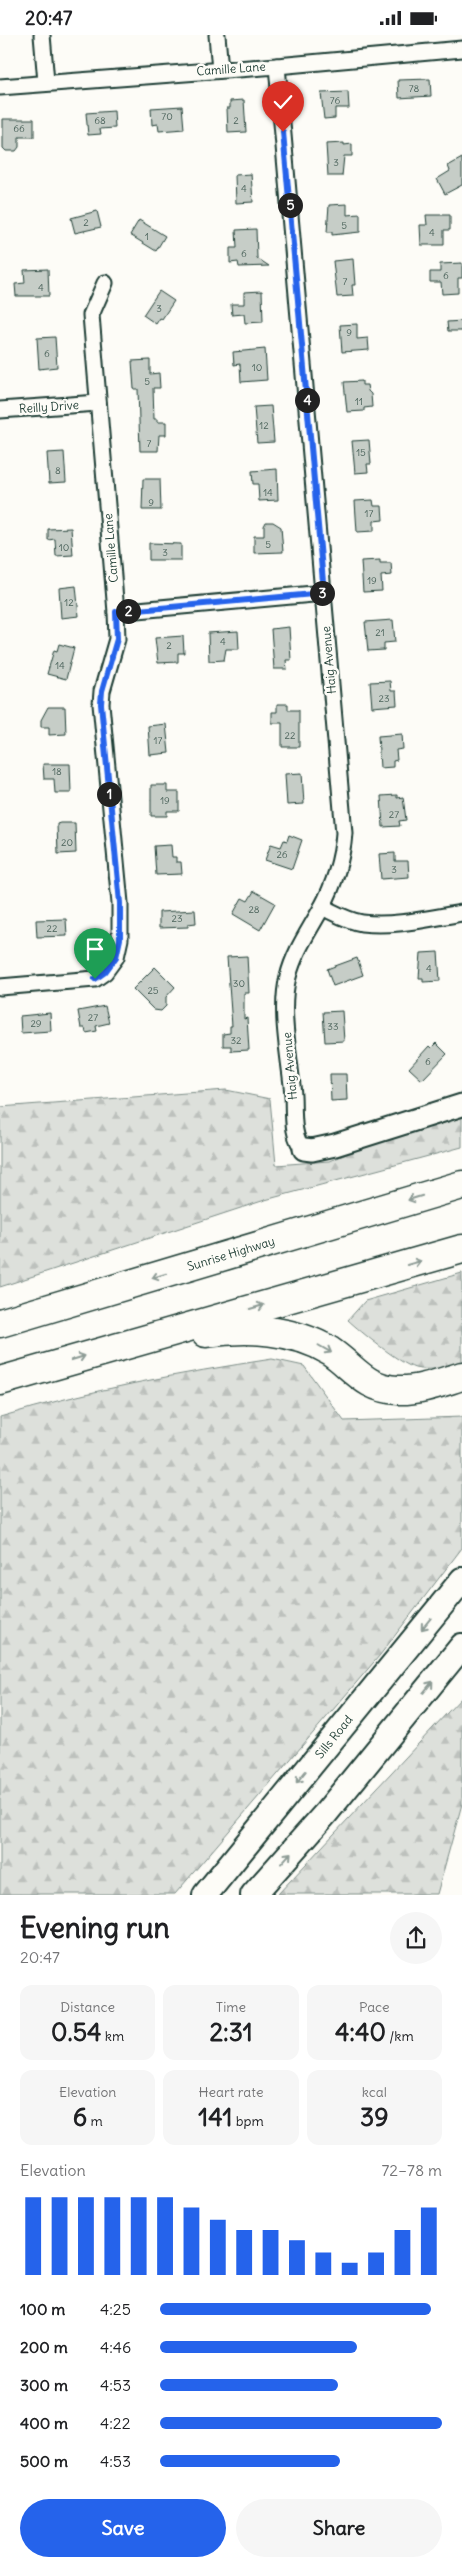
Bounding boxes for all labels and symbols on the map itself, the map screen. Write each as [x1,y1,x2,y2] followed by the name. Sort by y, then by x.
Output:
[196,59,266,78] street label: Camille Lane
[262,81,304,132] pin
[409,82,420,95] house number: 78
[330,94,340,107] house number: 76
[161,110,173,123] house number: 70
[94,114,106,127] house number: 68
[233,114,239,127] house number: 2
[13,122,25,135] house number: 66
[333,156,339,169] house number: 3
[241,182,247,195] house number: 4
[278,193,302,217] pin: 5
[83,216,89,229] house number: 2
[341,219,347,232] house number: 5
[429,226,435,239] house number: 4
[145,230,149,243] house number: 1
[241,247,247,260] house number: 6
[443,269,449,282] house number: 6
[343,275,348,288] house number: 7
[38,281,44,294] house number: 4
[156,302,162,315] house number: 3
[346,326,352,339] house number: 9
[44,347,50,360] house number: 6
[252,361,262,374] house number: 10
[144,375,150,388] house number: 5
[294,387,320,413] pin: 4
[355,395,363,408] house number: 11
[19,397,79,416] street label: Reilly Drive
[259,419,269,432] house number: 12
[147,437,152,450] house number: 7
[356,446,366,459] house number: 15
[55,464,61,477] house number: 8
[263,486,273,499] house number: 14
[148,496,154,509] house number: 9
[365,507,374,520] house number: 17
[100,513,121,583] street label: Camille Lane
[265,538,271,551] house number: 5
[59,541,69,554] house number: 10
[162,546,168,559] house number: 3
[367,574,377,587] house number: 19
[310,581,334,605] pin: 3
[64,596,74,609] house number: 12
[116,599,140,623] pin: 2
[318,626,339,695] street label: Haig Avenue
[375,626,385,639] house number: 21
[220,635,226,648] house number: 4
[166,639,172,652] house number: 2
[55,659,65,672] house number: 14
[378,692,390,705] house number: 23
[285,729,296,742] house number: 22
[154,734,163,747] house number: 17
[52,765,62,778] house number: 18
[96,781,122,807] pin: 1
[160,794,170,807] house number: 19
[389,808,399,821] house number: 27
[61,836,73,849] house number: 20
[276,848,288,861] house number: 26
[391,863,397,876] house number: 3
[248,903,260,916] house number: 28
[171,912,183,925] house number: 23
[47,922,58,935] house number: 22
[74,928,116,979] pin
[426,962,432,975] house number: 4
[233,977,245,990] house number: 30
[147,984,159,997] house number: 25
[88,1011,98,1024] house number: 27
[30,1017,42,1030] house number: 29
[327,1020,339,1033] house number: 33
[279,1032,300,1101] street label: Haig Avenue
[230,1034,242,1047] house number: 32
[425,1055,431,1068] house number: 6
[408,1194,424,1204] one-way arrow
[185,1233,277,1274] street label: Sunrise Highway
[405,1258,421,1267] one-way arrow
[152,1271,168,1281] one-way arrow
[249,1301,265,1311] one-way arrow
[318,1345,332,1355] one-way arrow
[69,1352,85,1362] one-way arrow
[421,1618,432,1631] one-way arrow
[423,1681,434,1694] one-way arrow
[312,1712,356,1761] street label: Sills Road
[296,1771,307,1784] one-way arrow
[280,1852,292,1865] one-way arrow

